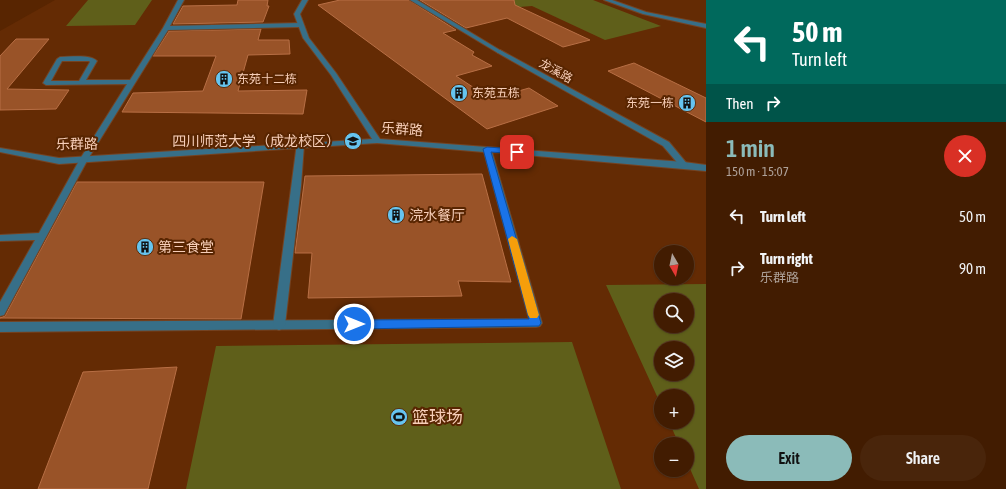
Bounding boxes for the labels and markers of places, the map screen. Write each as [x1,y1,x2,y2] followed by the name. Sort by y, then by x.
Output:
[214,69,234,89] building icon: 东苑十二栋
[237,72,297,86] place label: 东苑十二栋
[449,83,469,103] building icon: 东苑五栋
[472,86,520,100] place label: 东苑五栋
[677,93,697,113] building icon: 东苑一栋
[626,96,674,110] place label: 东苑一栋
[343,131,363,151] school or university icon: 四川师范大学（成龙校区）
[172,133,340,149] place label: 四川师范大学（成龙校区）
[500,135,534,169] pin
[386,205,406,225] building icon: 浣水餐厅
[409,207,465,223] place label: 浣水餐厅
[135,237,155,257] building icon: 第三食堂
[158,239,214,255] place label: 第三食堂
[389,407,409,427] sports icon: 篮球场
[412,407,463,427] place label: 篮球场

